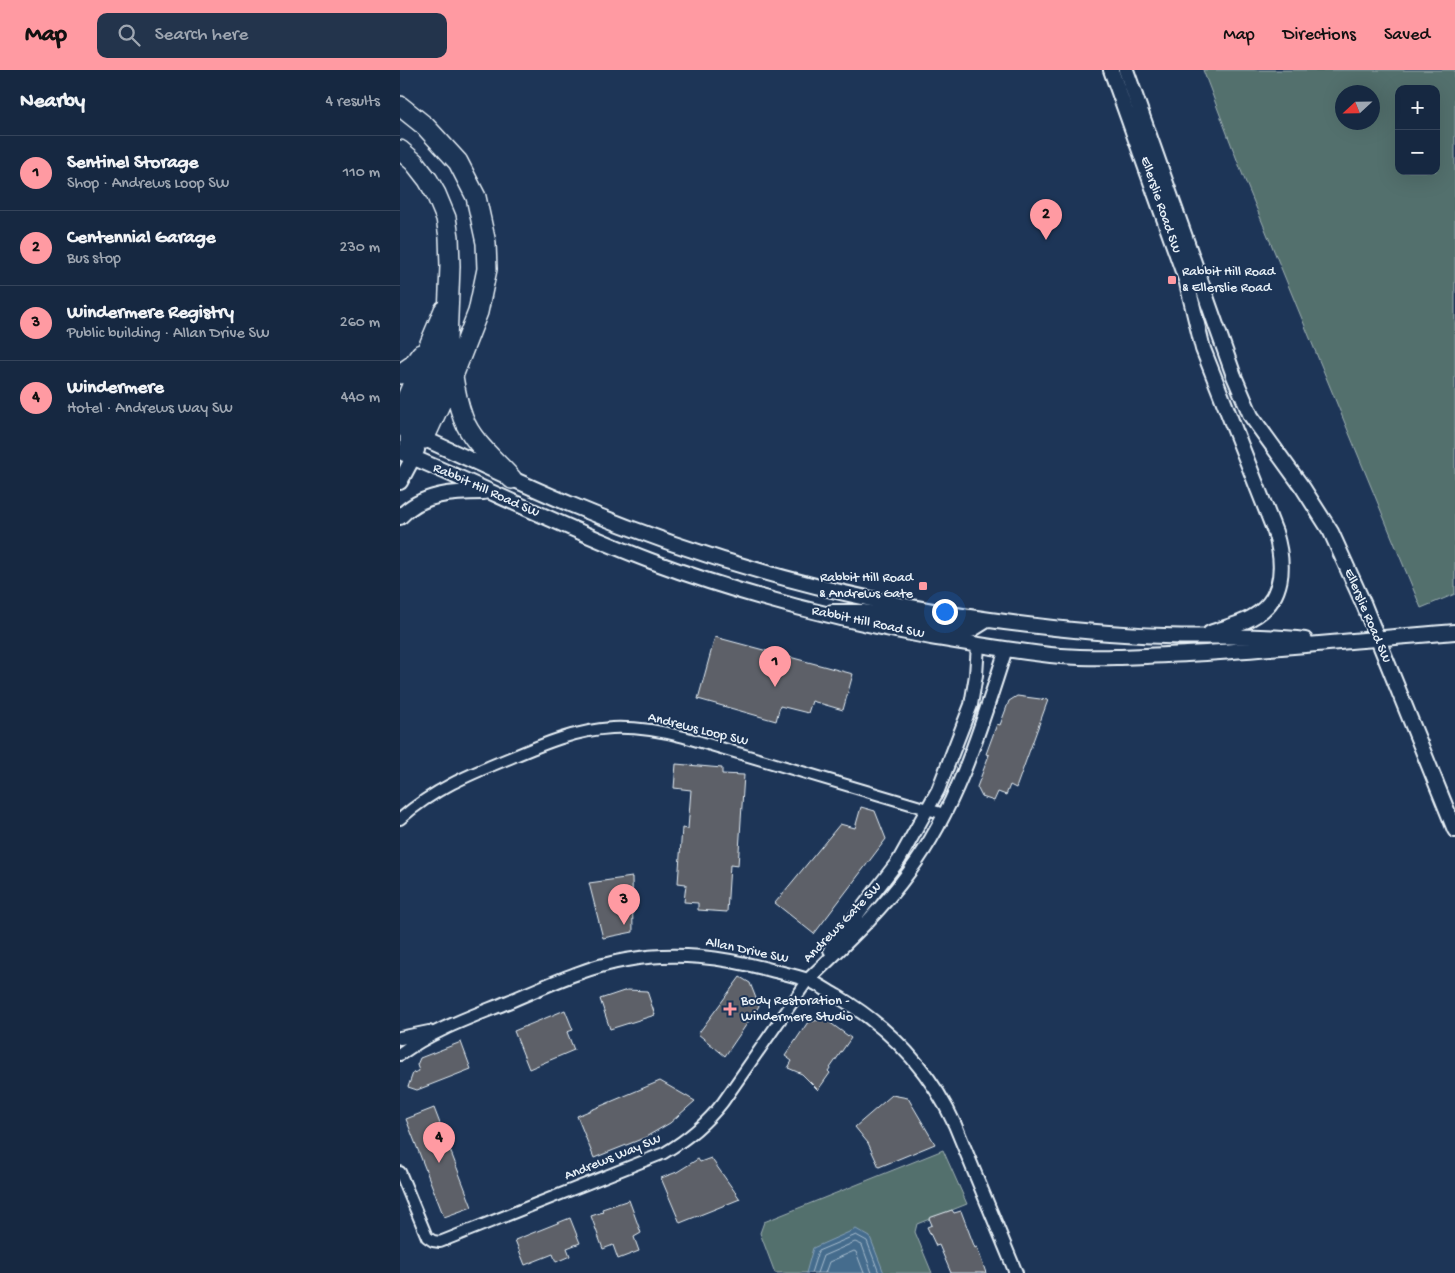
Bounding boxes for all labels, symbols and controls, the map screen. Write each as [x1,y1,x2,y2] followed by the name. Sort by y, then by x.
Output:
[97,13,447,58] search box
[25,21,67,50] text: Map
[115,21,143,49] icon: search
[155,24,248,47] text: Search here
[1223,25,1255,46] text: Map
[1283,25,1356,46] text: Directions
[1384,25,1430,46] text: Saved
[1335,85,1380,130] north arrow
[1395,85,1440,175] map controls
[1395,85,1440,130] button: +
[20,90,85,115] text: Nearby
[325,93,380,112] text: 4 results
[1395,130,1440,175] button: −
[67,152,198,175] text: Sentinel Storage
[1135,154,1185,256] street label: Ellerslie Road SW
[33,164,39,183] text: 1
[343,164,380,183] text: 110 m
[67,175,229,194] text: Shop · Andrews Loop SW
[1030,199,1062,240] pin: 2
[67,227,216,250] text: Centennial Garage
[32,239,40,258] text: 2
[340,239,380,258] text: 230 m
[67,250,121,269] text: Bus stop
[1182,264,1277,297] place label: Rabbit Hill Road & Ellerslie Road
[1166,274,1178,286] marker: Rabbit Hill Road & Ellerslie Road
[67,302,234,325] text: Windermere Registry
[32,314,40,333] text: 3
[340,314,380,333] text: 260 m
[67,325,270,344] text: Public building · Allan Drive SW
[67,377,164,400] text: Windermere
[32,389,40,408] text: 4
[341,389,380,408] text: 440 m
[67,400,233,419] text: Hotel · Andrews Way SW
[430,460,542,522] street label: Rabbit Hill Road SW
[1339,566,1395,666] street label: Ellerslie Road SW
[819,570,915,603] place label: Rabbit Hill Road & Andrews Gate
[917,580,929,592] marker: Rabbit Hill Road & Andrews Gate
[932,599,958,625] your location
[810,603,926,643] street label: Rabbit Hill Road SW
[759,646,791,687] pin: 1
[646,709,750,751] street label: Andrews Loop SW
[800,879,886,967] street label: Andrews Gate SW
[608,884,640,925] pin: 3
[704,934,790,968] street label: Allan Drive SW
[740,993,853,1026] place label: Body Restoration - Windermere Studio
[723,1002,737,1016] marker: Body Restoration - Windermere Studio
[423,1122,455,1163] pin: 4
[562,1131,664,1185] street label: Andrews Way SW

